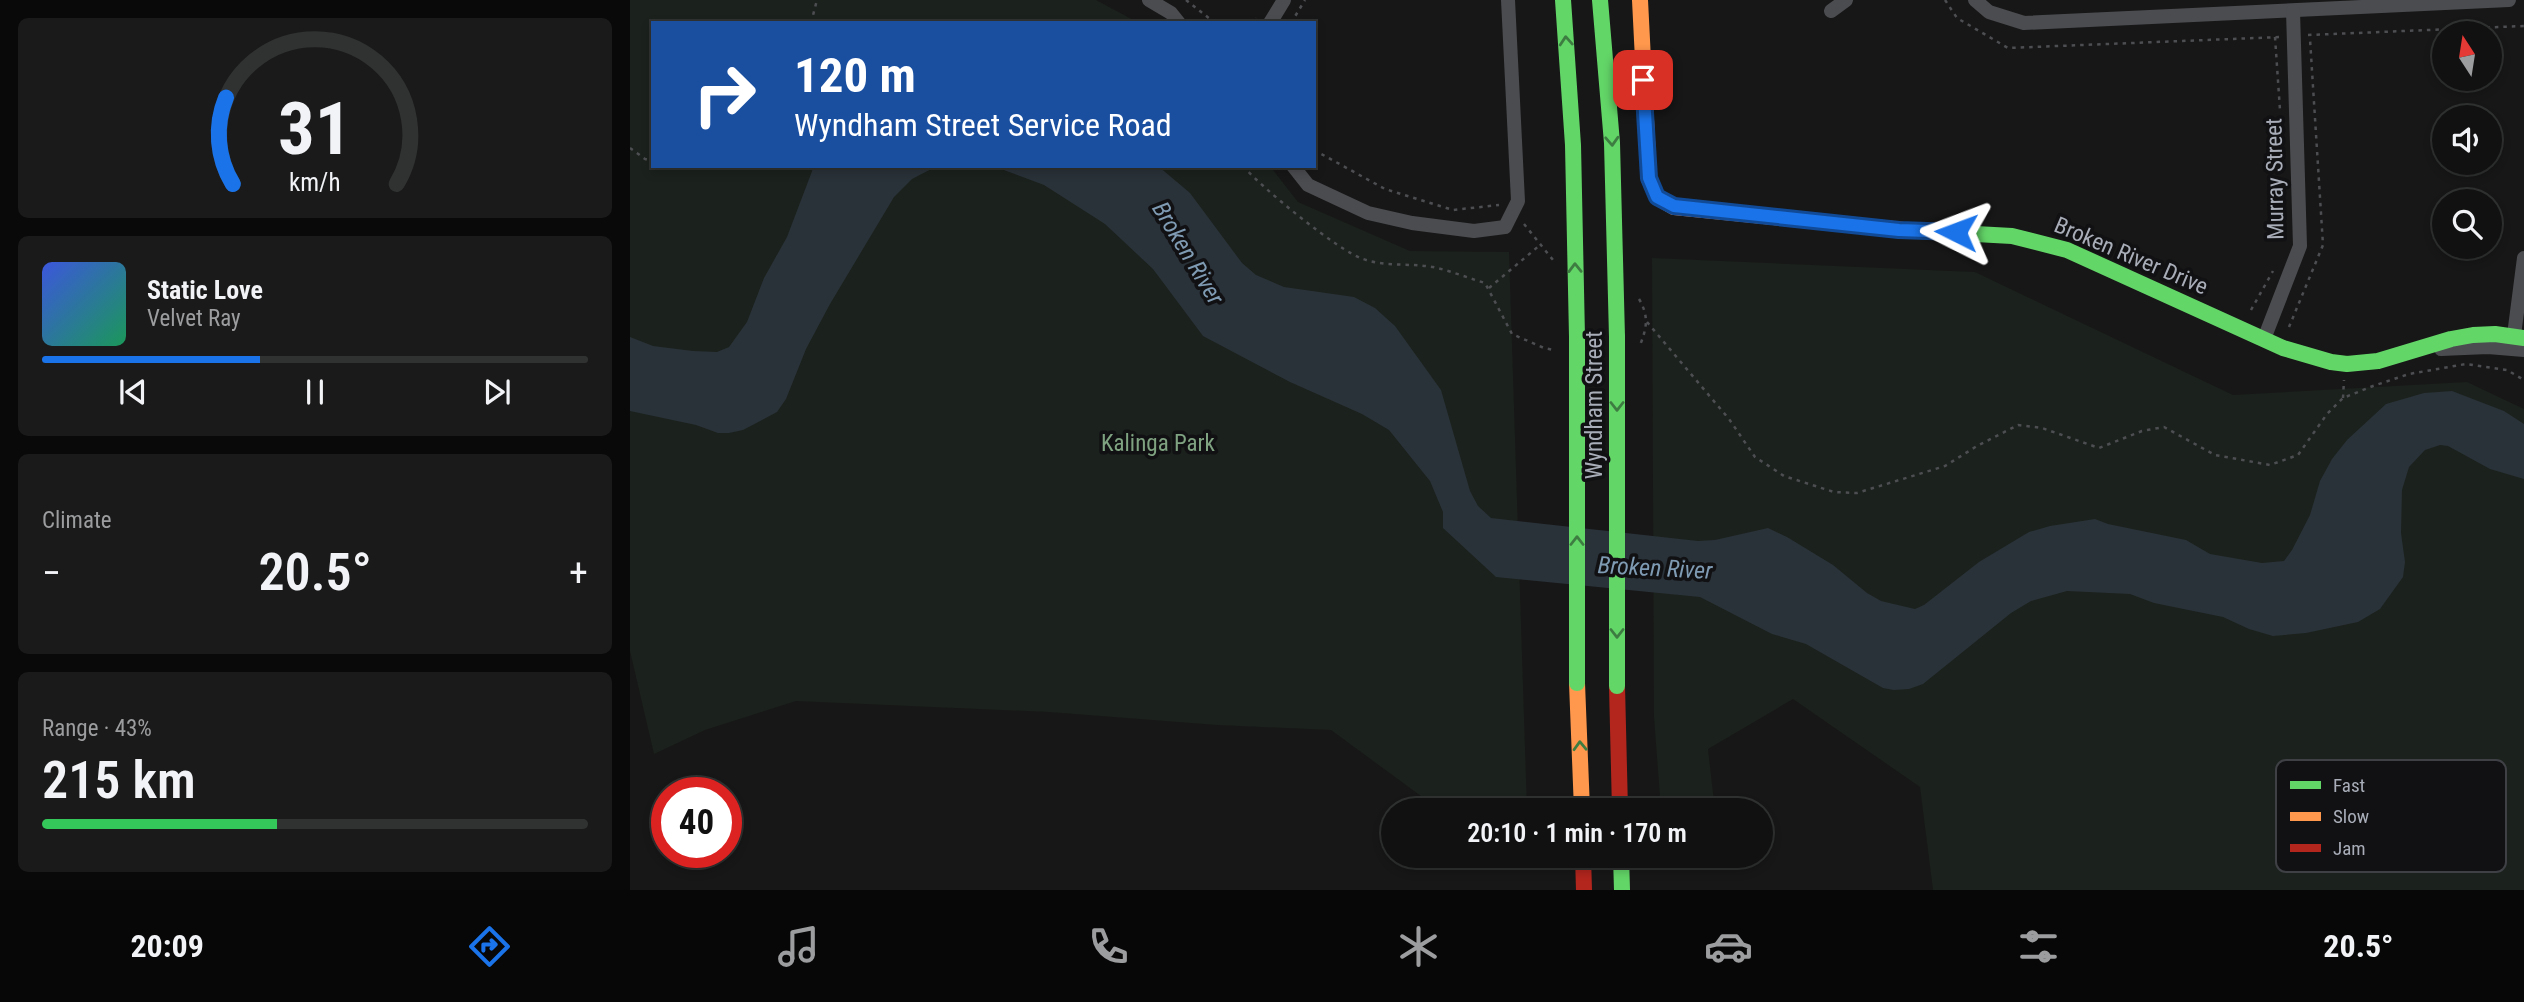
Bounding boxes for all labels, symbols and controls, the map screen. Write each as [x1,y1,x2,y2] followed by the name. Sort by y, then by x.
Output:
[2432,21,2502,91] north arrow
[2432,21,2502,259] map controls
[1558,35,1573,46] one-way arrow
[794,47,916,104] text: 120 m
[679,49,770,140] icon: right
[1613,50,1673,110] pin
[1624,61,1662,99] icon: arrive
[278,86,352,172] text: 31
[2432,105,2502,175] button: sound
[794,106,1172,144] text: Wyndham Street Service Road
[2260,118,2290,240] street label: Murray Street
[1604,136,1619,147] one-way arrow
[289,168,341,197] text: km/h
[2432,189,2502,259] button: search
[1919,195,1993,269] position arrow
[1146,197,1230,310] water label: Broken River
[2050,211,2212,301] street label: Broken River Drive
[1568,263,1583,274] one-way arrow
[147,275,263,305] text: Static Love
[147,305,241,332] text: Velvet Ray
[1581,331,1608,479] street label: Wyndham Street
[114,373,152,411] icon: previous
[296,373,334,411] icon: pause
[478,373,516,411] icon: next
[1609,401,1625,411] one-way arrow
[1101,430,1216,457] park label: Kalinga Park
[42,507,112,534] text: Climate
[1569,535,1585,546] one-way arrow
[258,542,372,603] text: 20.5°
[42,551,61,595] text: −
[569,551,588,595] text: +
[1597,551,1714,585] water label: Broken River
[1609,628,1625,639] one-way arrow
[42,715,152,742] text: Range · 43%
[1572,741,1587,752] one-way arrow
[42,750,196,811] text: 215 km
[2276,760,2506,872] legend
[2333,774,2365,797] text: Fast
[651,777,742,868] speed limit sign: 40
[2333,805,2369,828] text: Slow
[1467,818,1687,848] text: 20:10 · 1 min · 170 m
[2333,837,2366,860] text: Jam
[465,922,514,971] icon: directions
[774,922,823,971] icon: music
[1084,922,1133,971] icon: phone
[1394,922,1443,971] icon: climate
[1704,922,1753,971] icon: car
[2014,922,2063,971] icon: filters
[130,927,204,965] text: 20:09
[2323,927,2394,965] text: 20.5°

